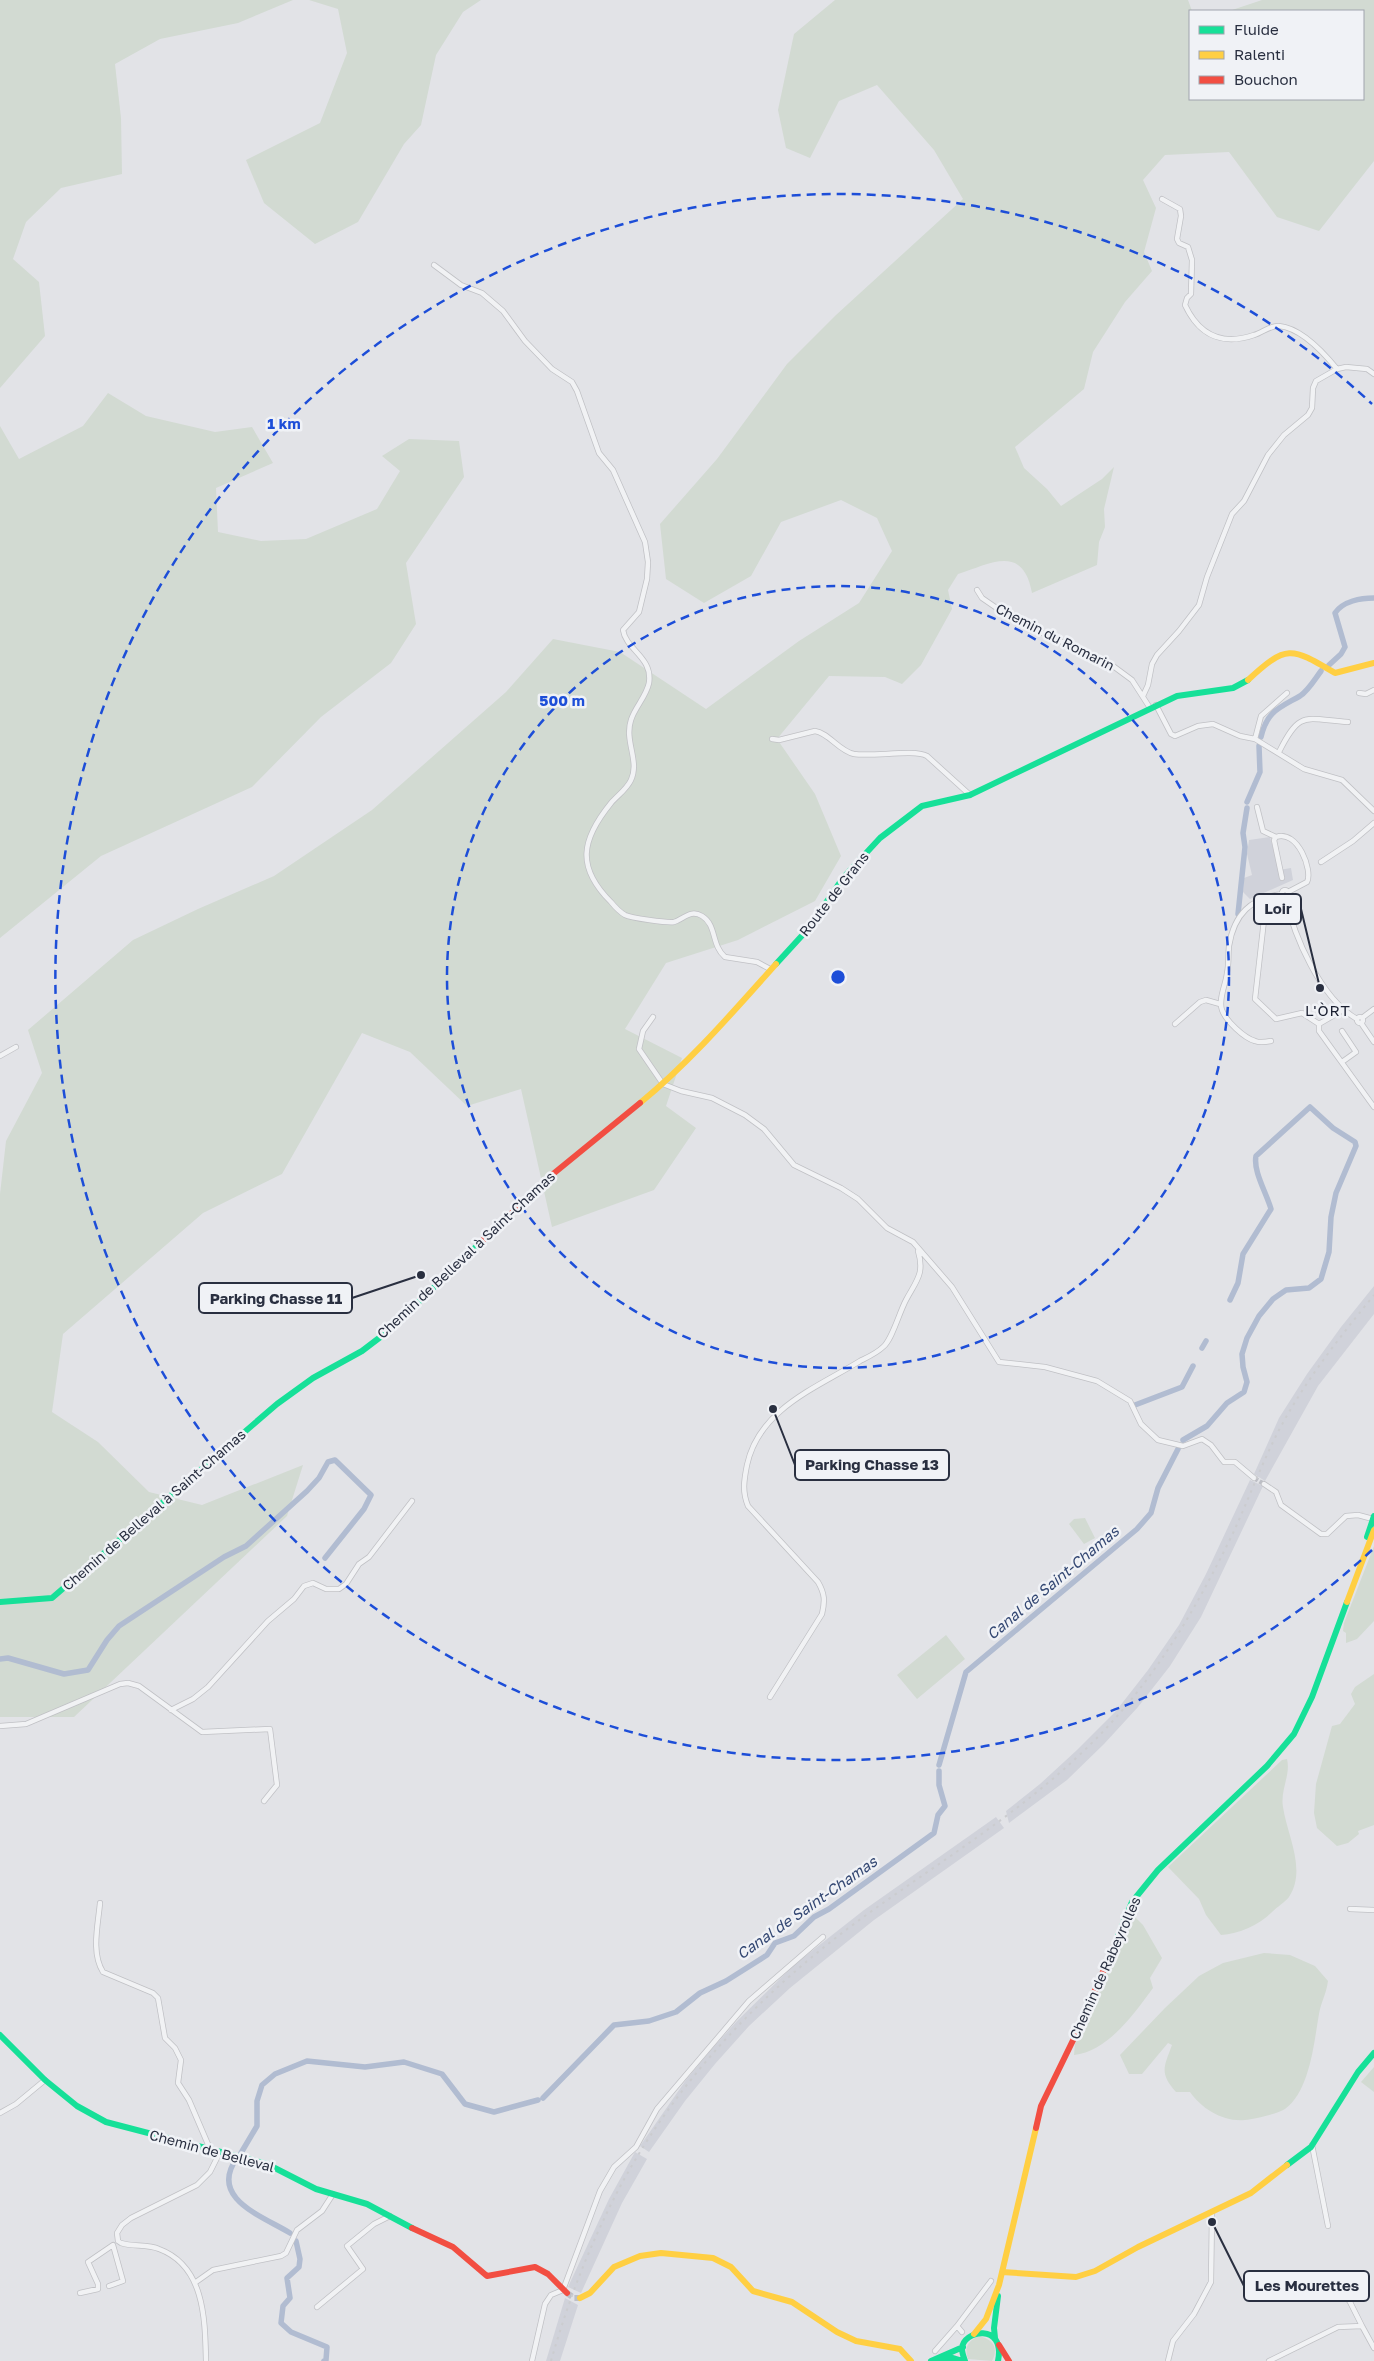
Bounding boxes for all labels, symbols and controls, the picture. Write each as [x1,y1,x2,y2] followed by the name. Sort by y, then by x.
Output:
[1189,10,1364,100] legend
[1234,20,1279,38] text: Fluide
[1234,45,1285,63] text: Ralenti
[1234,70,1298,88] text: Bouchon
[267,414,301,432] text: 1 km
[993,599,1117,674] street label: Chemin du Romarin
[539,691,585,709] text: 500 m
[795,848,872,939] street label: Route de Grans
[1254,894,1301,924] callout: Loir
[1264,899,1292,917] text: Loir
[829,968,847,986] centre of rings
[1305,1001,1351,1019] district label: L'ÒRT
[373,1168,558,1342] street label: Chemin de Belleval à Saint-Chamas
[199,1283,352,1313] callout: Parking Chasse 11
[210,1289,343,1307] text: Parking Chasse 11
[59,1425,249,1594] street label: Chemin de Belleval à Saint-Chamas
[795,1450,949,1480] callout: Parking Chasse 13
[805,1455,939,1473] text: Parking Chasse 13
[983,1521,1123,1643] water label: Canal de Saint-Chamas
[733,1851,881,1962] water label: Canal de Saint-Chamas
[1065,1894,1144,2042] street label: Chemin de Rabeyrolles
[148,2126,276,2175] street label: Chemin de Belleval
[1244,2271,1369,2301] callout: Les Mourettes
[1255,2276,1359,2294] text: Les Mourettes

